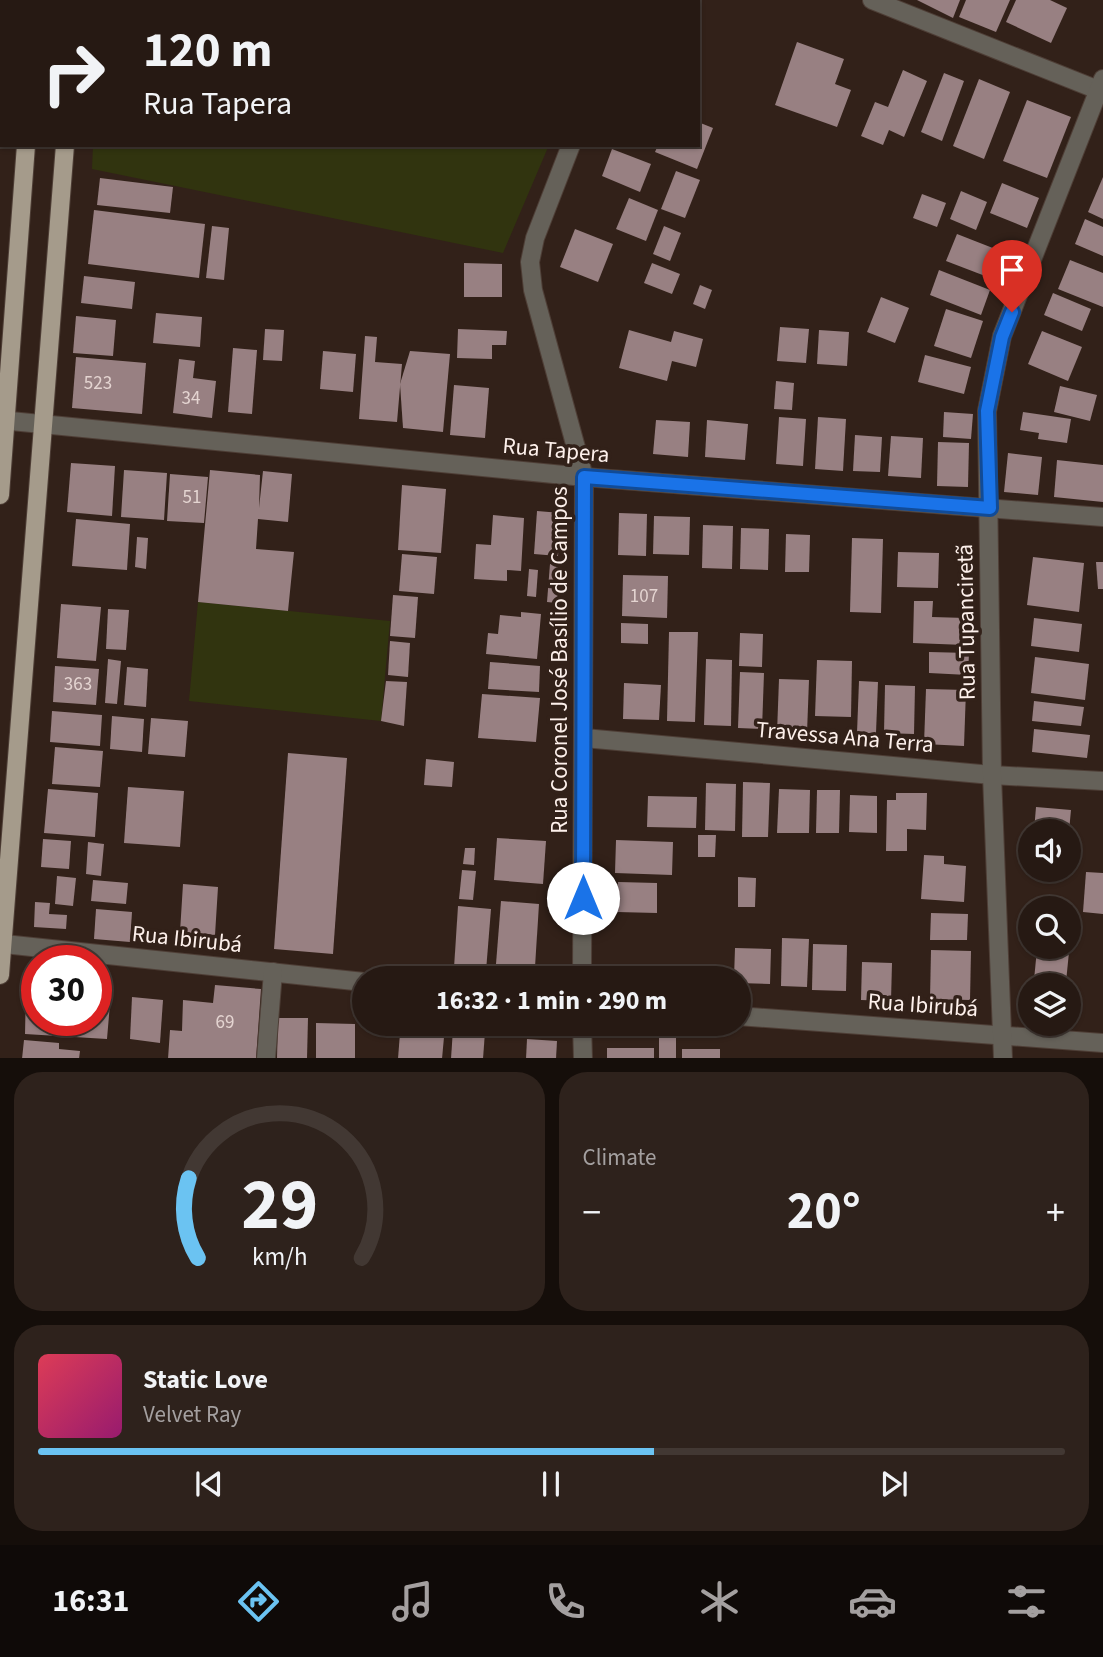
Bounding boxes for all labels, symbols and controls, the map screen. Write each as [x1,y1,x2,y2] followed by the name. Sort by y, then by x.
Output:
[143,16,272,86] text: 120 m
[28,28,119,119] icon: right
[143,81,292,127] text: Rua Tapera
[982,240,1042,312] pin
[993,251,1031,289] icon: arrive
[84,370,112,397] house number: 523
[182,385,200,412] house number: 34
[501,429,611,471] street label: Rua Tapera
[183,484,201,511] house number: 51
[543,486,576,834] street label: Rua Coronel José Basílio de Campos
[948,544,984,700] street label: Rua Tupanciretã
[630,583,658,610] house number: 107
[64,671,92,698] house number: 363
[755,713,935,761] street label: Travessa Ana Terra
[1018,819,1081,1036] map controls
[1018,819,1081,882] button: sound
[546,861,620,935] position arrow
[1018,896,1081,959] button: search
[130,917,244,961] street label: Rua Ibirubá
[21,945,112,1036] speed limit sign: 30
[1018,973,1081,1036] button: layers
[436,982,667,1019] text: 16:32 · 1 min · 290 m
[867,985,979,1025] street label: Rua Ibirubá
[216,1009,234,1036] house number: 69
[583,1141,656,1174] text: Climate
[241,1153,318,1257] text: 29
[787,1175,861,1249] text: 20°
[583,1186,601,1240] text: −
[1046,1186,1065,1240] text: +
[252,1238,307,1274] text: km/h
[143,1361,268,1398] text: Static Love
[143,1398,241,1431] text: Velvet Ray
[190,1465,228,1503] icon: previous
[532,1465,570,1503] icon: pause
[875,1465,913,1503] icon: next
[234,1577,283,1626] icon: directions
[388,1577,437,1626] icon: music
[541,1577,590,1626] icon: phone
[695,1577,744,1626] icon: climate
[848,1577,897,1626] icon: car
[1002,1577,1051,1626] icon: filters
[52,1578,129,1624] text: 16:31

